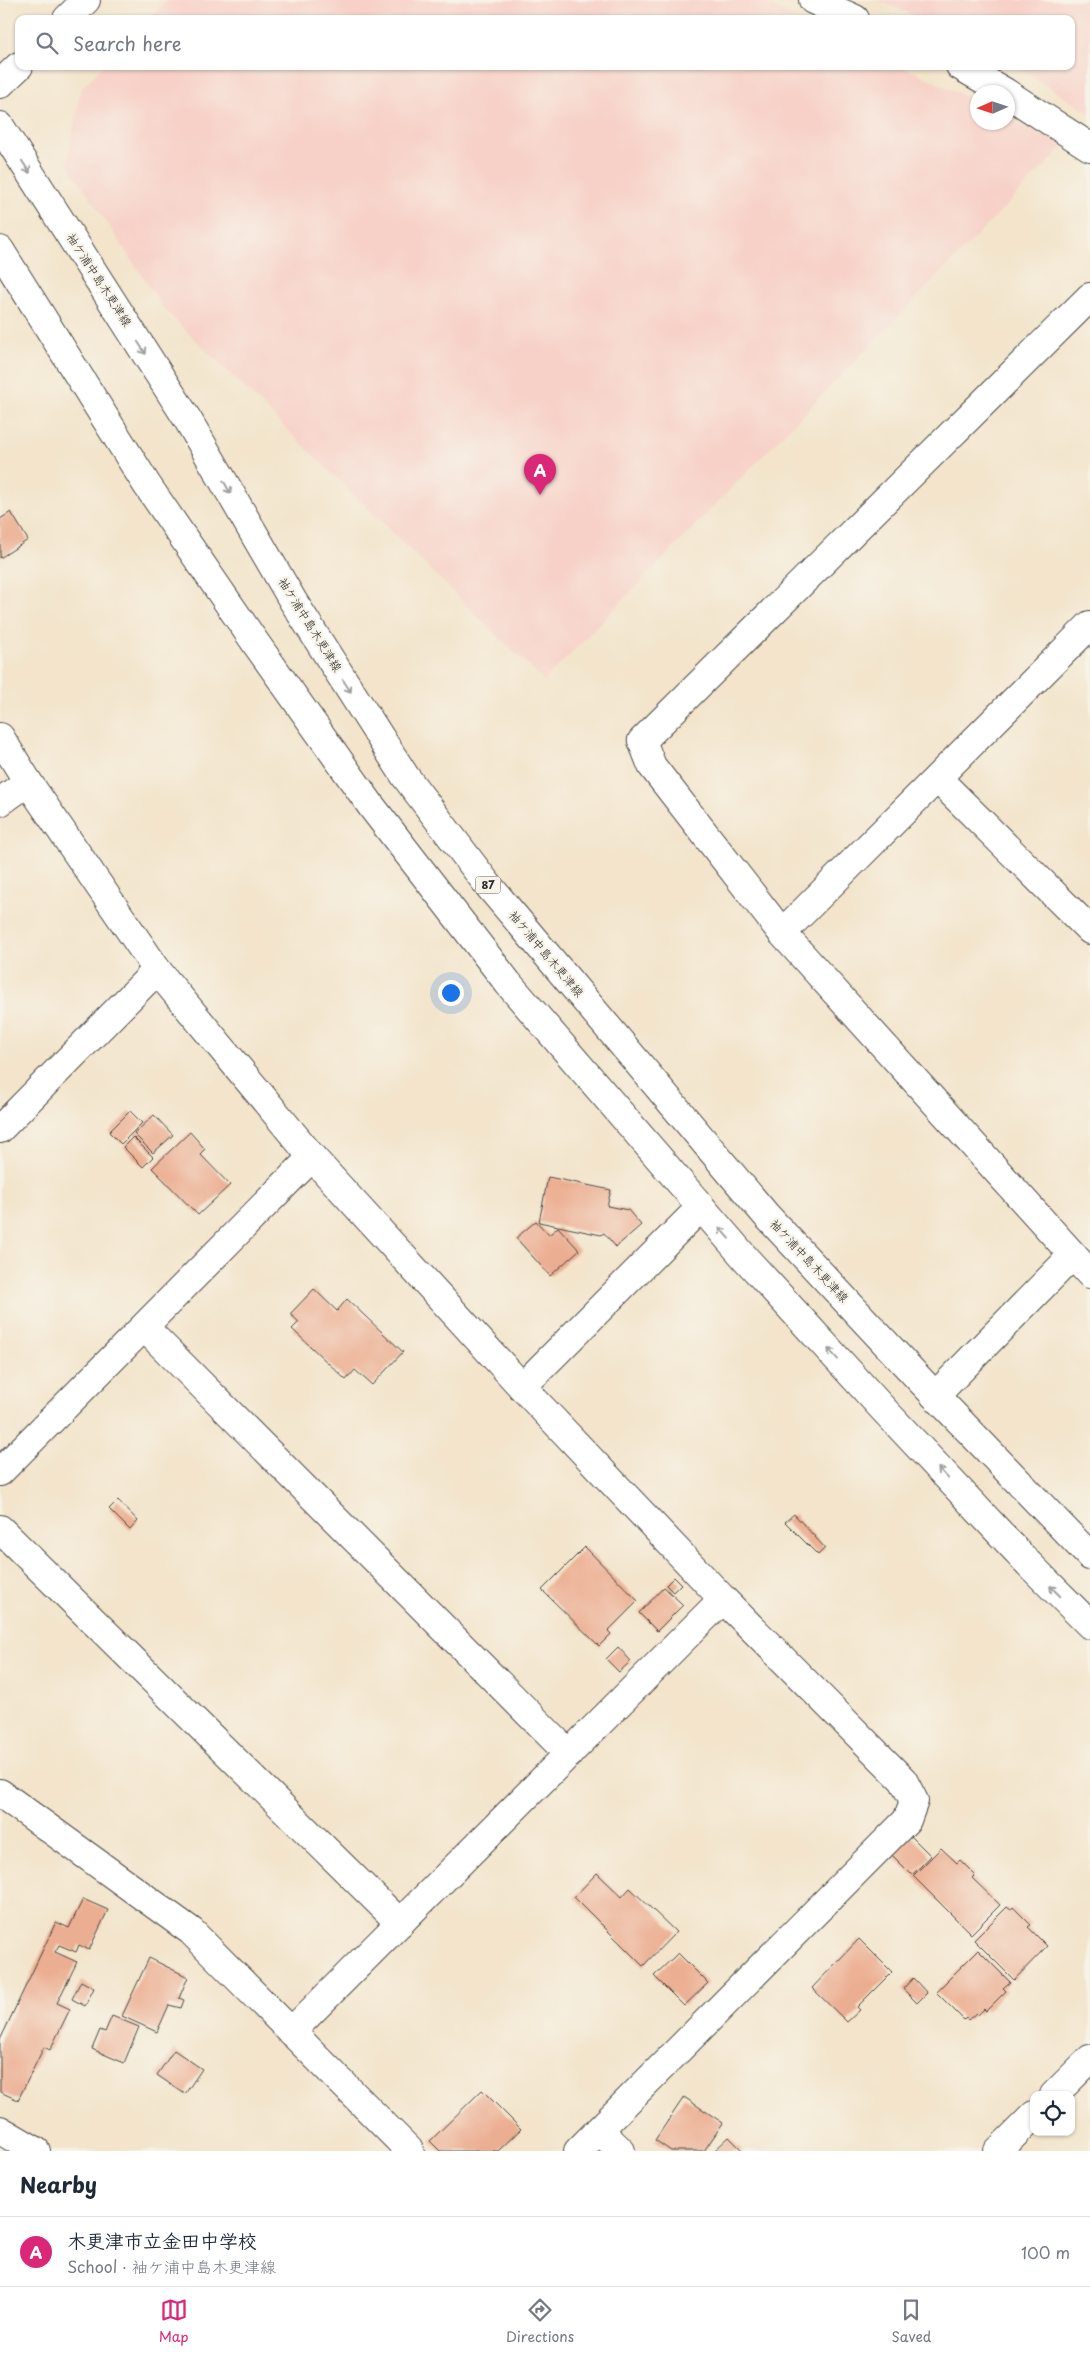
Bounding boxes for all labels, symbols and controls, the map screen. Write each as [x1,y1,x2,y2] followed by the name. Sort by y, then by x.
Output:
[15,15,1075,70] search box
[33,29,61,57] icon: search
[73,29,182,57] text: Search here
[970,85,1015,130] north arrow
[22,160,32,174] one-way arrow
[63,229,137,330] street label: 袖ケ浦中島木更津線
[138,341,148,355] one-way arrow
[524,454,556,495] pin: A
[223,479,233,494] one-way arrow
[275,574,347,675] street label: 袖ケ浦中島木更津線
[342,679,353,693] one-way arrow
[476,876,500,894] road number: 87
[505,906,588,1001] street label: 袖ケ浦中島木更津線
[438,980,464,1006] your location
[766,1215,853,1306] street label: 袖ケ浦中島木更津線
[719,1227,730,1240] one-way arrow
[827,1347,839,1360] one-way arrow
[937,1467,949,1480] one-way arrow
[1050,1585,1062,1597] one-way arrow
[1030,2091,1075,2136] map controls
[1030,2091,1075,2136] button: locate
[20,2168,97,2200] text: Nearby
[67,2226,257,2254] text: 木更津市立金田中学校
[30,2240,42,2264] text: A
[1021,2240,1070,2264] text: 100 m
[67,2254,276,2278] text: School · 袖ケ浦中島木更津線
[159,2296,189,2347] tab: Map
[506,2296,574,2347] tab: Directions
[892,2296,931,2347] tab: Saved

